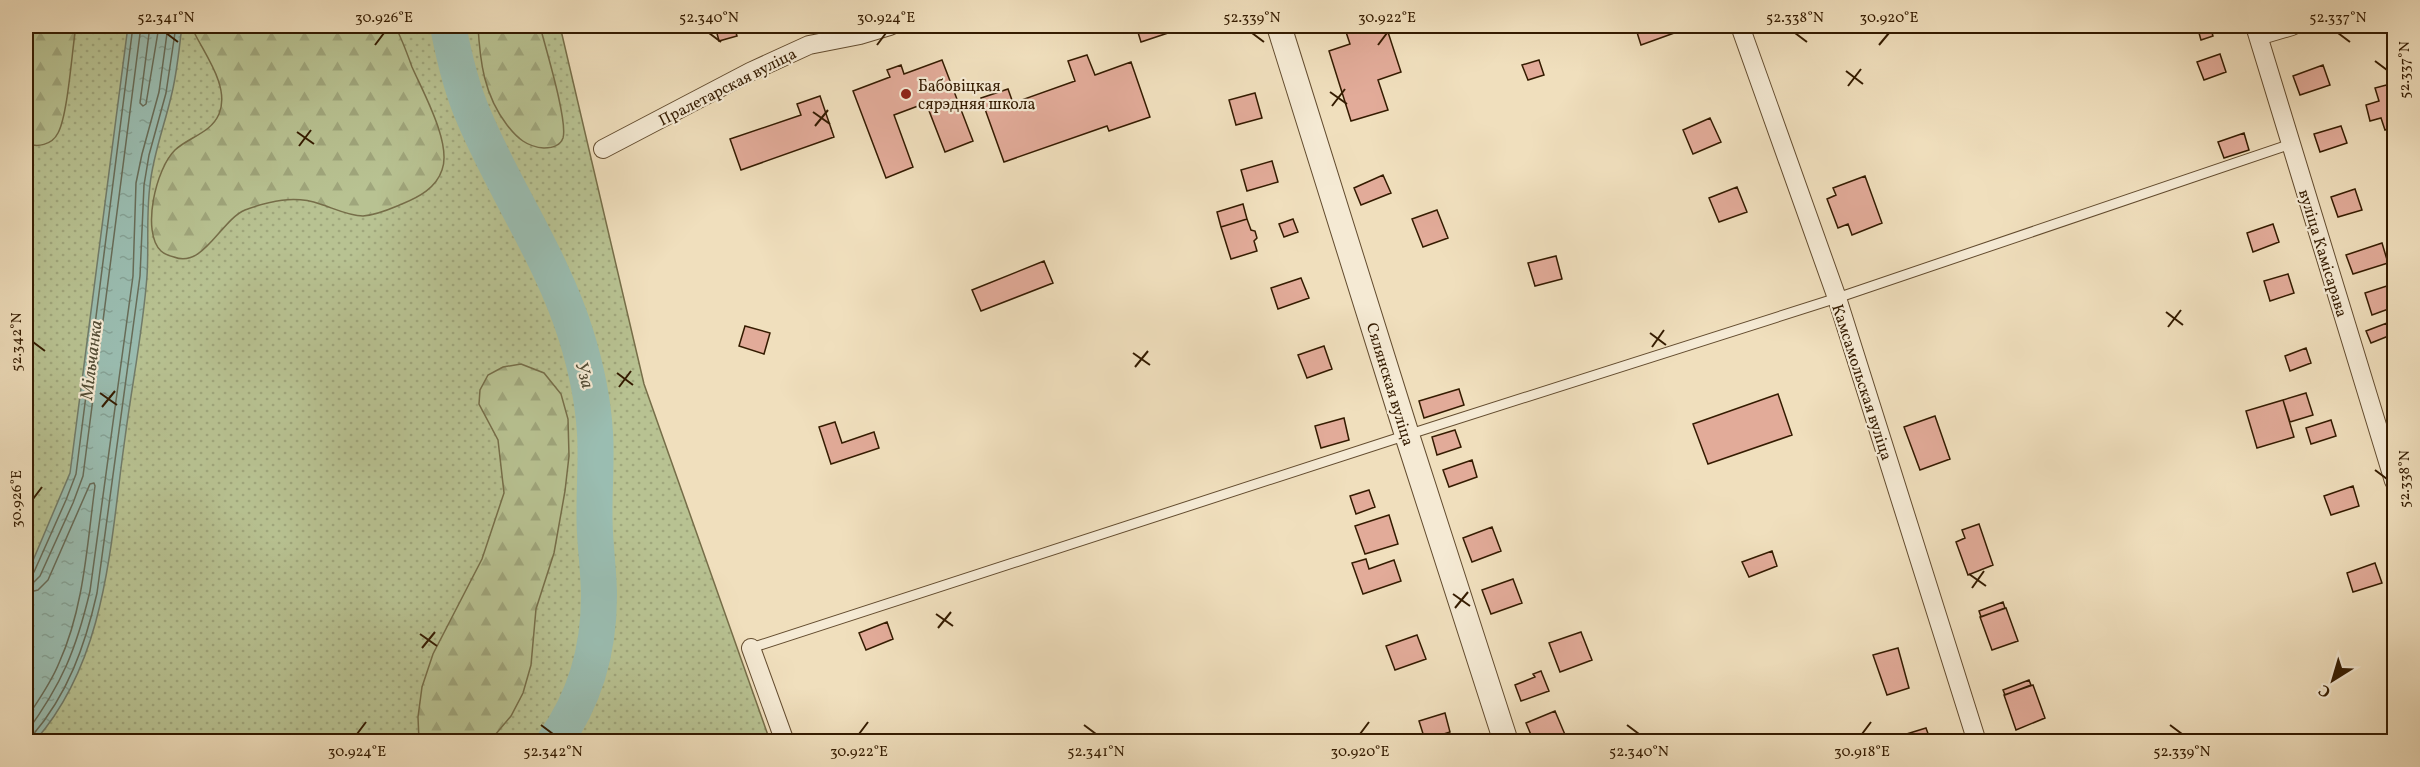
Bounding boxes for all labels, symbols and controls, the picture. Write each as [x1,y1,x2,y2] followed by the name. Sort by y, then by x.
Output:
[137,8,195,29] text: 52.341°N
[355,8,413,29] text: 30.926°E
[679,8,739,29] text: 52.340°N
[857,8,915,29] text: 30.924°E
[1223,8,1281,29] text: 52.339°N
[1358,8,1416,29] text: 30.922°E
[1766,8,1824,29] text: 52.338°N
[1860,8,1918,29] text: 30.920°E
[2309,8,2367,29] text: 52.337°N
[2395,41,2416,99] text: 52.337°N
[655,43,801,132] street label: Пралетарская вуліца
[918,76,1035,116] place label: Бабовіцкая сярэдняя школа
[899,87,913,101] marker: Бабовіцкая сярэдняя школа
[2292,187,2352,320] street label: вуліца Камісарава
[1825,302,1897,464] street label: Камсамольская вуліца
[7,312,28,372] text: 52.342°N
[75,319,110,402] water label: Мільчанка
[1360,320,1418,449] street label: Сялянская вуліца
[568,359,599,392] water label: Уза
[2395,450,2416,508] text: 52.338°N
[7,470,28,528] text: 30.926°E
[2303,650,2363,710] north arrow
[2314,678,2336,702] text: С
[328,742,386,763] text: 30.924°E
[523,742,583,763] text: 52.342°N
[830,742,888,763] text: 30.922°E
[1067,742,1125,763] text: 52.341°N
[1331,742,1389,763] text: 30.920°E
[1609,742,1669,763] text: 52.340°N
[1834,742,1890,763] text: 30.918°E
[2153,742,2211,763] text: 52.339°N

